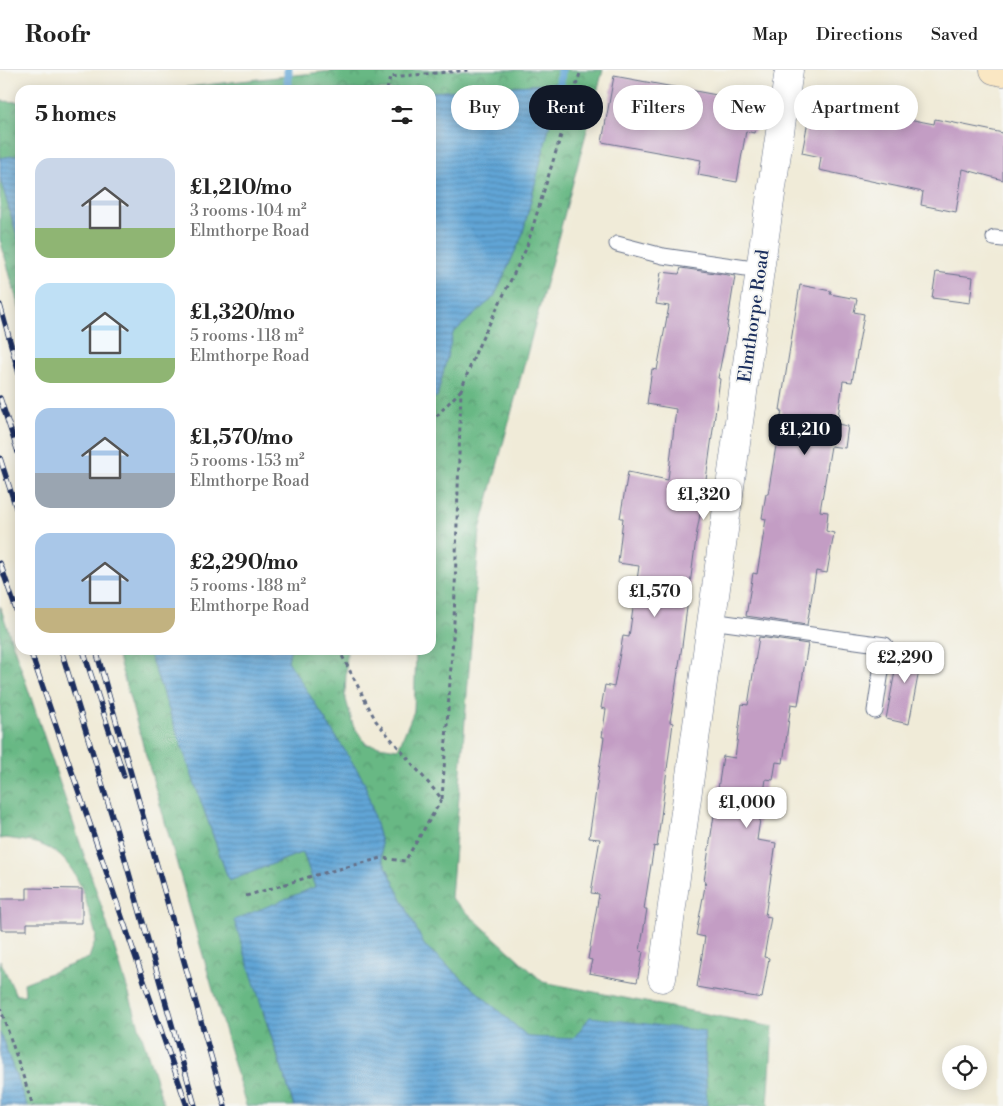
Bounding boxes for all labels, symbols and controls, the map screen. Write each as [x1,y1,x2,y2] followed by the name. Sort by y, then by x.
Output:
[25,20,91,50] text: Roofr
[752,23,788,46] text: Map
[816,23,903,46] text: Directions
[931,23,978,46] text: Saved
[451,85,519,130] chip: Buy
[529,85,603,130] chip: Rent
[613,85,703,130] chip: Filters
[713,85,784,130] chip: New
[794,85,918,130] chip: Apartment
[388,101,416,129] icon: filters
[35,102,116,128] text: 5 homes
[190,175,292,201] text: £1,210/mo
[75,178,135,238] icon: home
[190,201,307,221] text: 3 rooms · 104 m²
[190,221,309,241] text: Elmthorpe Road
[733,247,775,384] street label: Elmthorpe Road
[190,300,295,326] text: £1,320/mo
[75,303,135,363] icon: home
[190,326,304,346] text: 5 rooms · 118 m²
[190,346,309,366] text: Elmthorpe Road
[764,414,846,456] pin: £1,210
[780,420,830,440] text: £1,210
[190,425,293,451] text: £1,570/mo
[75,428,135,488] icon: home
[190,451,305,471] text: 5 rooms · 153 m²
[190,471,309,491] text: Elmthorpe Road
[663,478,745,521] pin: £1,320
[677,485,731,505] text: £1,320
[190,550,298,576] text: £2,290/mo
[75,553,135,613] icon: home
[190,576,306,596] text: 5 rooms · 188 m²
[614,576,696,618] pin: £1,570
[629,582,681,602] text: £1,570
[190,596,309,616] text: Elmthorpe Road
[864,642,946,684] pin: £2,290
[877,648,933,668] text: £2,290
[706,786,788,829] pin: £1,000
[719,793,775,813] text: £1,000
[942,1045,987,1090] map controls
[942,1045,987,1090] button: locate

